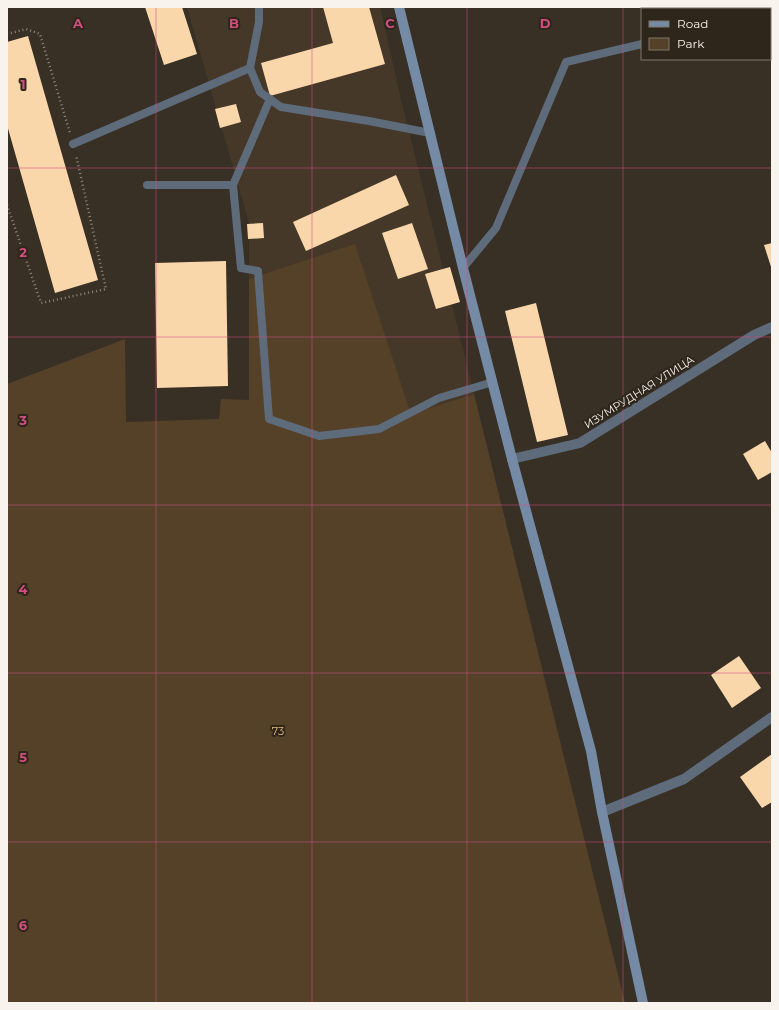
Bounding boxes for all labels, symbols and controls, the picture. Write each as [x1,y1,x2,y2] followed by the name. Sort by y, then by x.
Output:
[641,8,771,60] legend
[72,15,84,31] text: A
[229,15,239,31] text: B
[385,15,395,31] text: C
[540,15,551,31] text: D
[677,16,708,31] text: Road
[677,36,705,51] text: Park
[20,76,26,92] text: 1
[19,244,27,260] text: 2
[581,352,697,432] street label: ИЗУМРУДНАЯ УЛИЦА
[18,412,27,428] text: 3
[19,581,28,597] text: 4
[272,724,284,738] park label: 73
[19,749,27,765] text: 5
[19,917,28,933] text: 6

